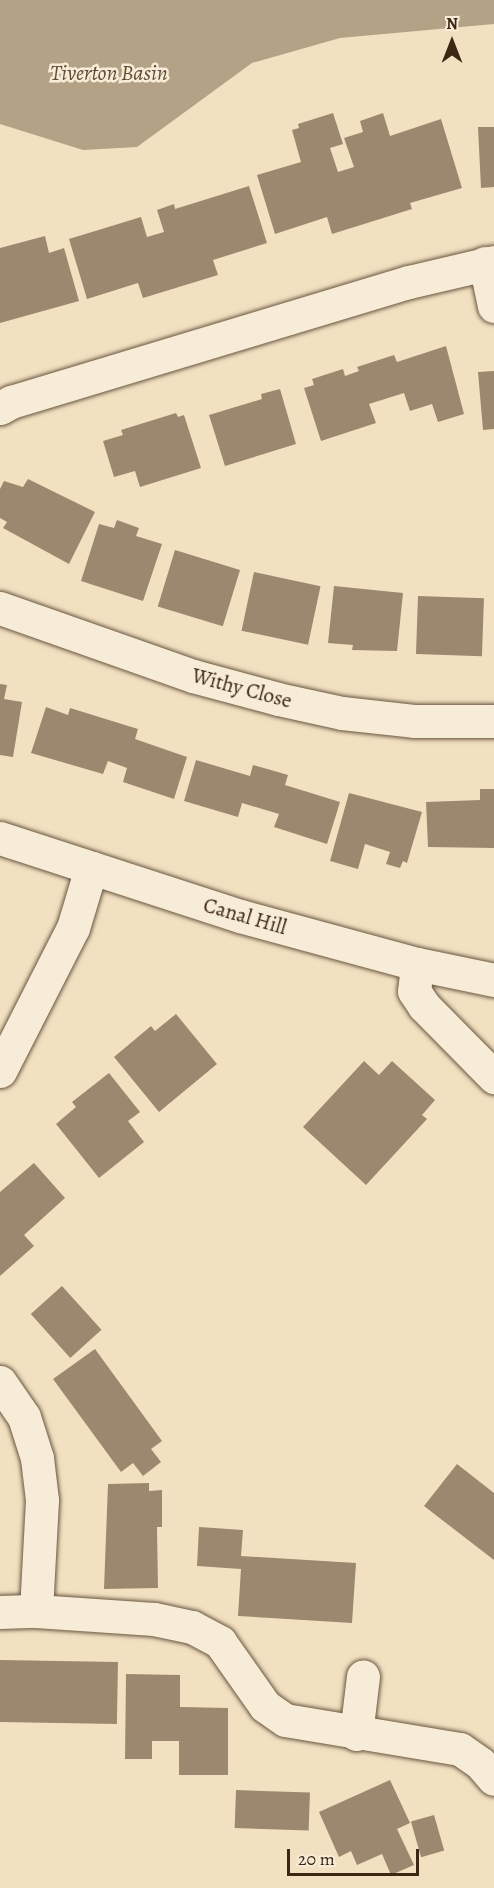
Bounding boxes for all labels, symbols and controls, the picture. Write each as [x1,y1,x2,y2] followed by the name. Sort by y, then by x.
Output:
[422,12,482,72] north arrow
[446,13,458,35] text: N
[50,61,168,87] water label: Tiverton Basin
[189,663,295,713] street label: Withy Close
[201,892,289,940] street label: Canal Hill
[290,1837,422,1875] scale bar
[298,1847,335,1871] text: 20 m

